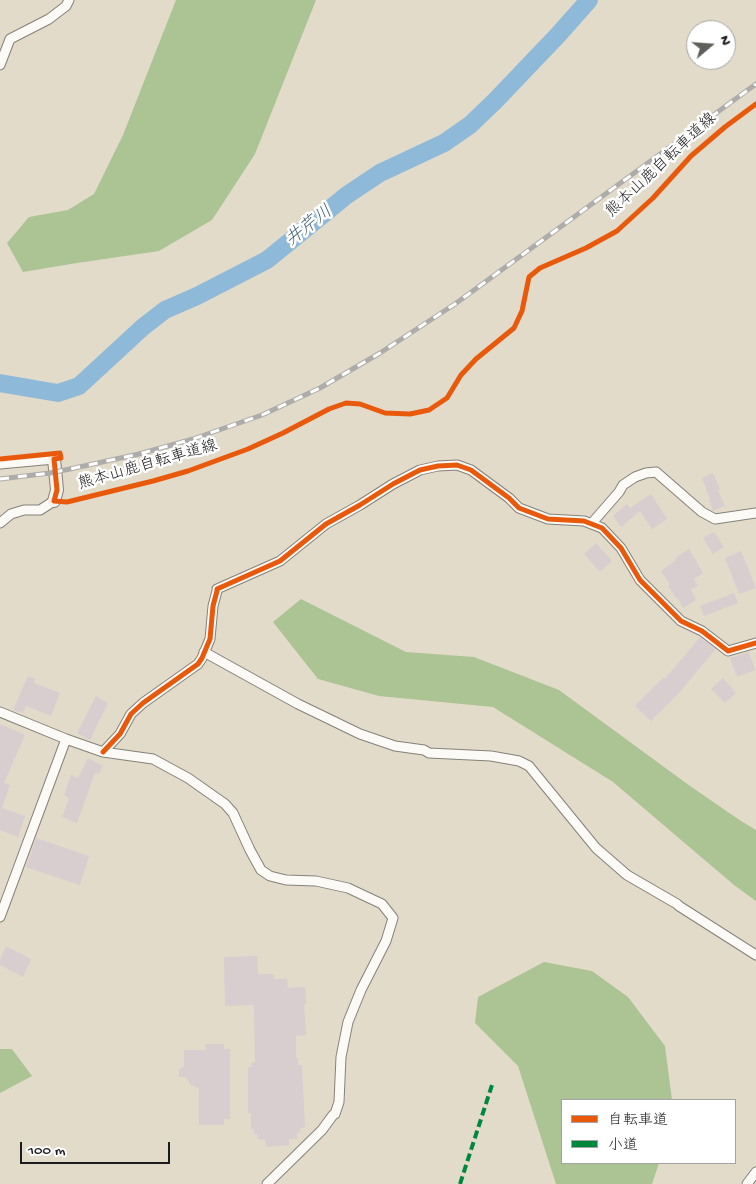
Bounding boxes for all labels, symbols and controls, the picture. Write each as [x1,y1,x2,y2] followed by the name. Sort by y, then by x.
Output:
[686,20,736,70] north arrow
[715,34,734,47] text: N
[603,110,721,222] street label: 熊本山鹿自転車道線
[282,202,338,252] water label: 井芹川
[76,437,220,495] street label: 熊本山鹿自転車道線
[561,1099,736,1164] legend
[608,1112,668,1130] text: 自転車道
[22,1132,172,1164] scale bar
[608,1137,638,1155] text: 小道
[28,1142,65,1160] text: 100 m

